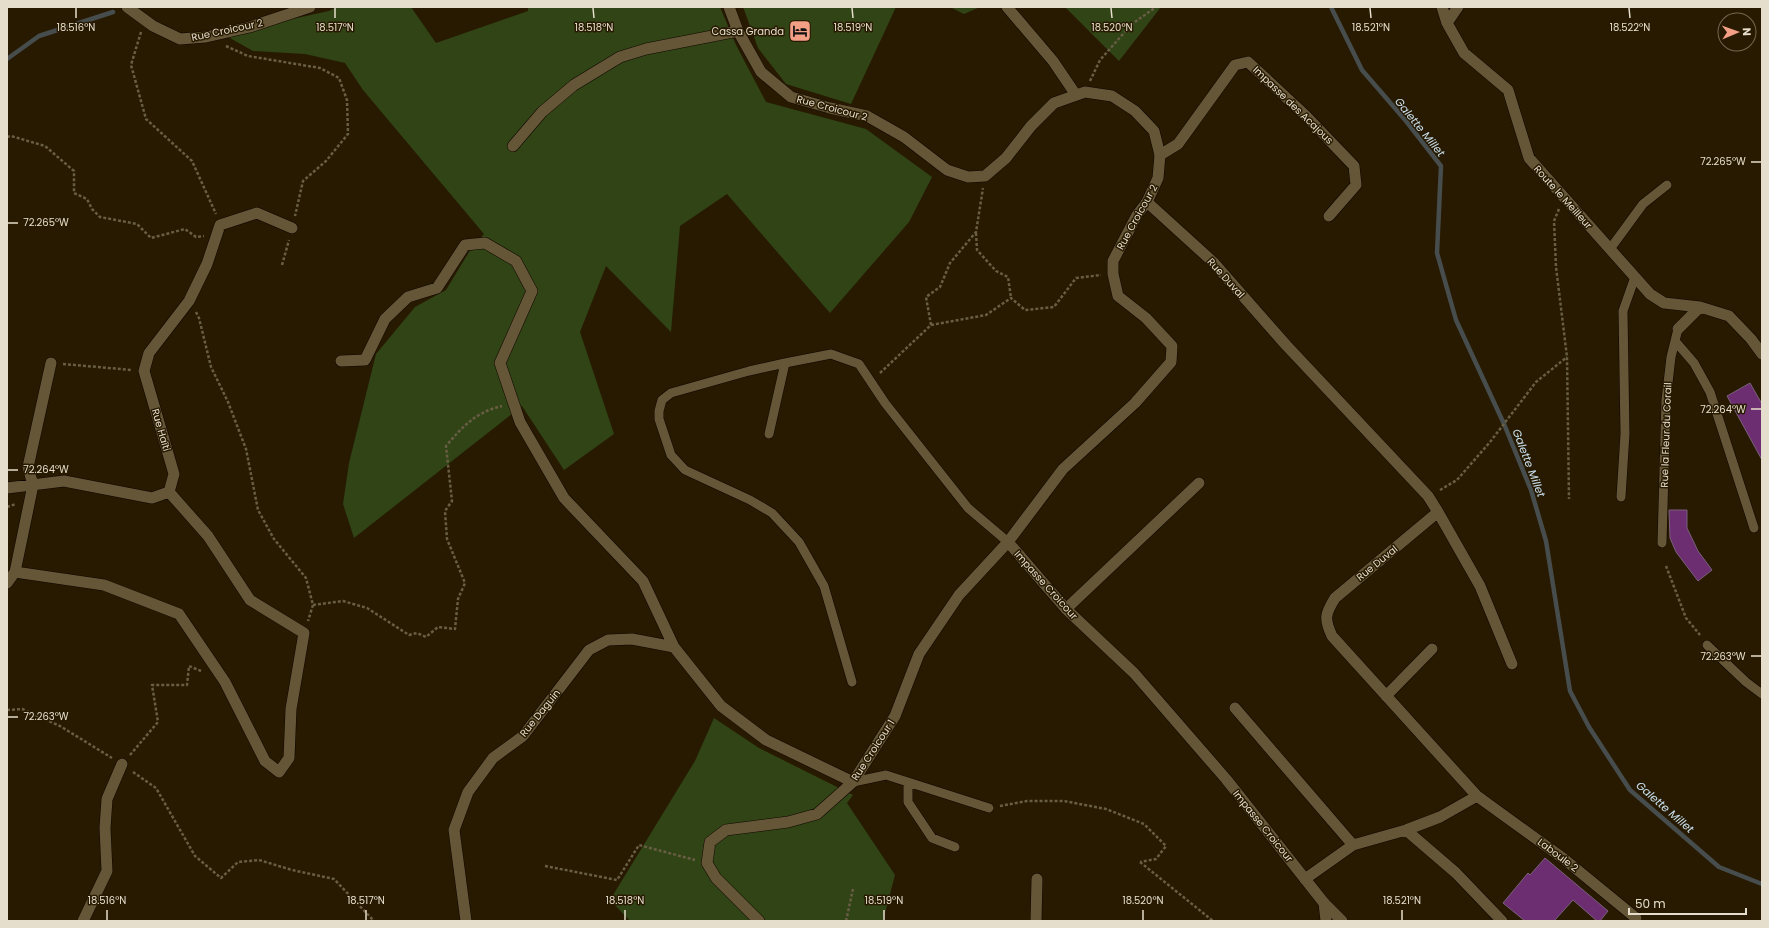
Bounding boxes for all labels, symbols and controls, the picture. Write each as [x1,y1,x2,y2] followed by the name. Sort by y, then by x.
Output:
[1717,12,1757,52] north arrow
[190,15,264,45] street label: Rue Croicour 2
[787,18,813,44] hotel icon: Cassa Granda
[57,20,95,35] text: 18.516°N
[316,20,354,35] text: 18.517°N
[575,20,613,35] text: 18.518°N
[834,20,872,35] text: 18.519°N
[1091,20,1133,35] text: 18.520°N
[1352,20,1390,35] text: 18.521°N
[1610,20,1650,35] text: 18.522°N
[711,24,784,39] place label: Cassa Granda
[1739,27,1755,36] text: N
[1249,63,1337,147] street label: Impasse des Acajous
[795,91,869,125] street label: Rue Croicour 2
[1391,94,1450,161] water label: Galette Millet
[1700,154,1746,169] text: 72.265°W
[1530,162,1596,232] street label: Route le Meilleur
[1113,181,1161,252] street label: Rue Croicour 2
[23,215,69,230] text: 72.265°W
[1204,255,1248,301] street label: Rue Duval
[1657,382,1675,488] street label: Rue la Fleur du Corail
[1700,402,1746,417] text: 72.264°W
[148,407,174,453] street label: Rue Haïti
[1509,427,1550,500] water label: Galette Millet
[23,462,69,477] text: 72.264°W
[1353,542,1401,584] street label: Rue Duval
[1011,547,1081,623] street label: Impasse Croicour
[1700,649,1746,664] text: 72.263°W
[516,686,564,740] street label: Rue Daguin
[23,709,69,724] text: 72.263°W
[848,717,898,783] street label: Rue Croicour 1
[1633,777,1698,837] water label: Galette Millet
[1229,787,1297,865] street label: Impasse Croicour
[1534,835,1582,875] street label: Laboule 2
[1629,890,1746,916] scale bar
[88,893,126,908] text: 18.516°N
[347,893,385,908] text: 18.517°N
[606,893,644,908] text: 18.518°N
[865,893,903,908] text: 18.519°N
[1122,893,1164,908] text: 18.520°N
[1383,893,1421,908] text: 18.521°N
[1635,895,1666,912] text: 50 m

